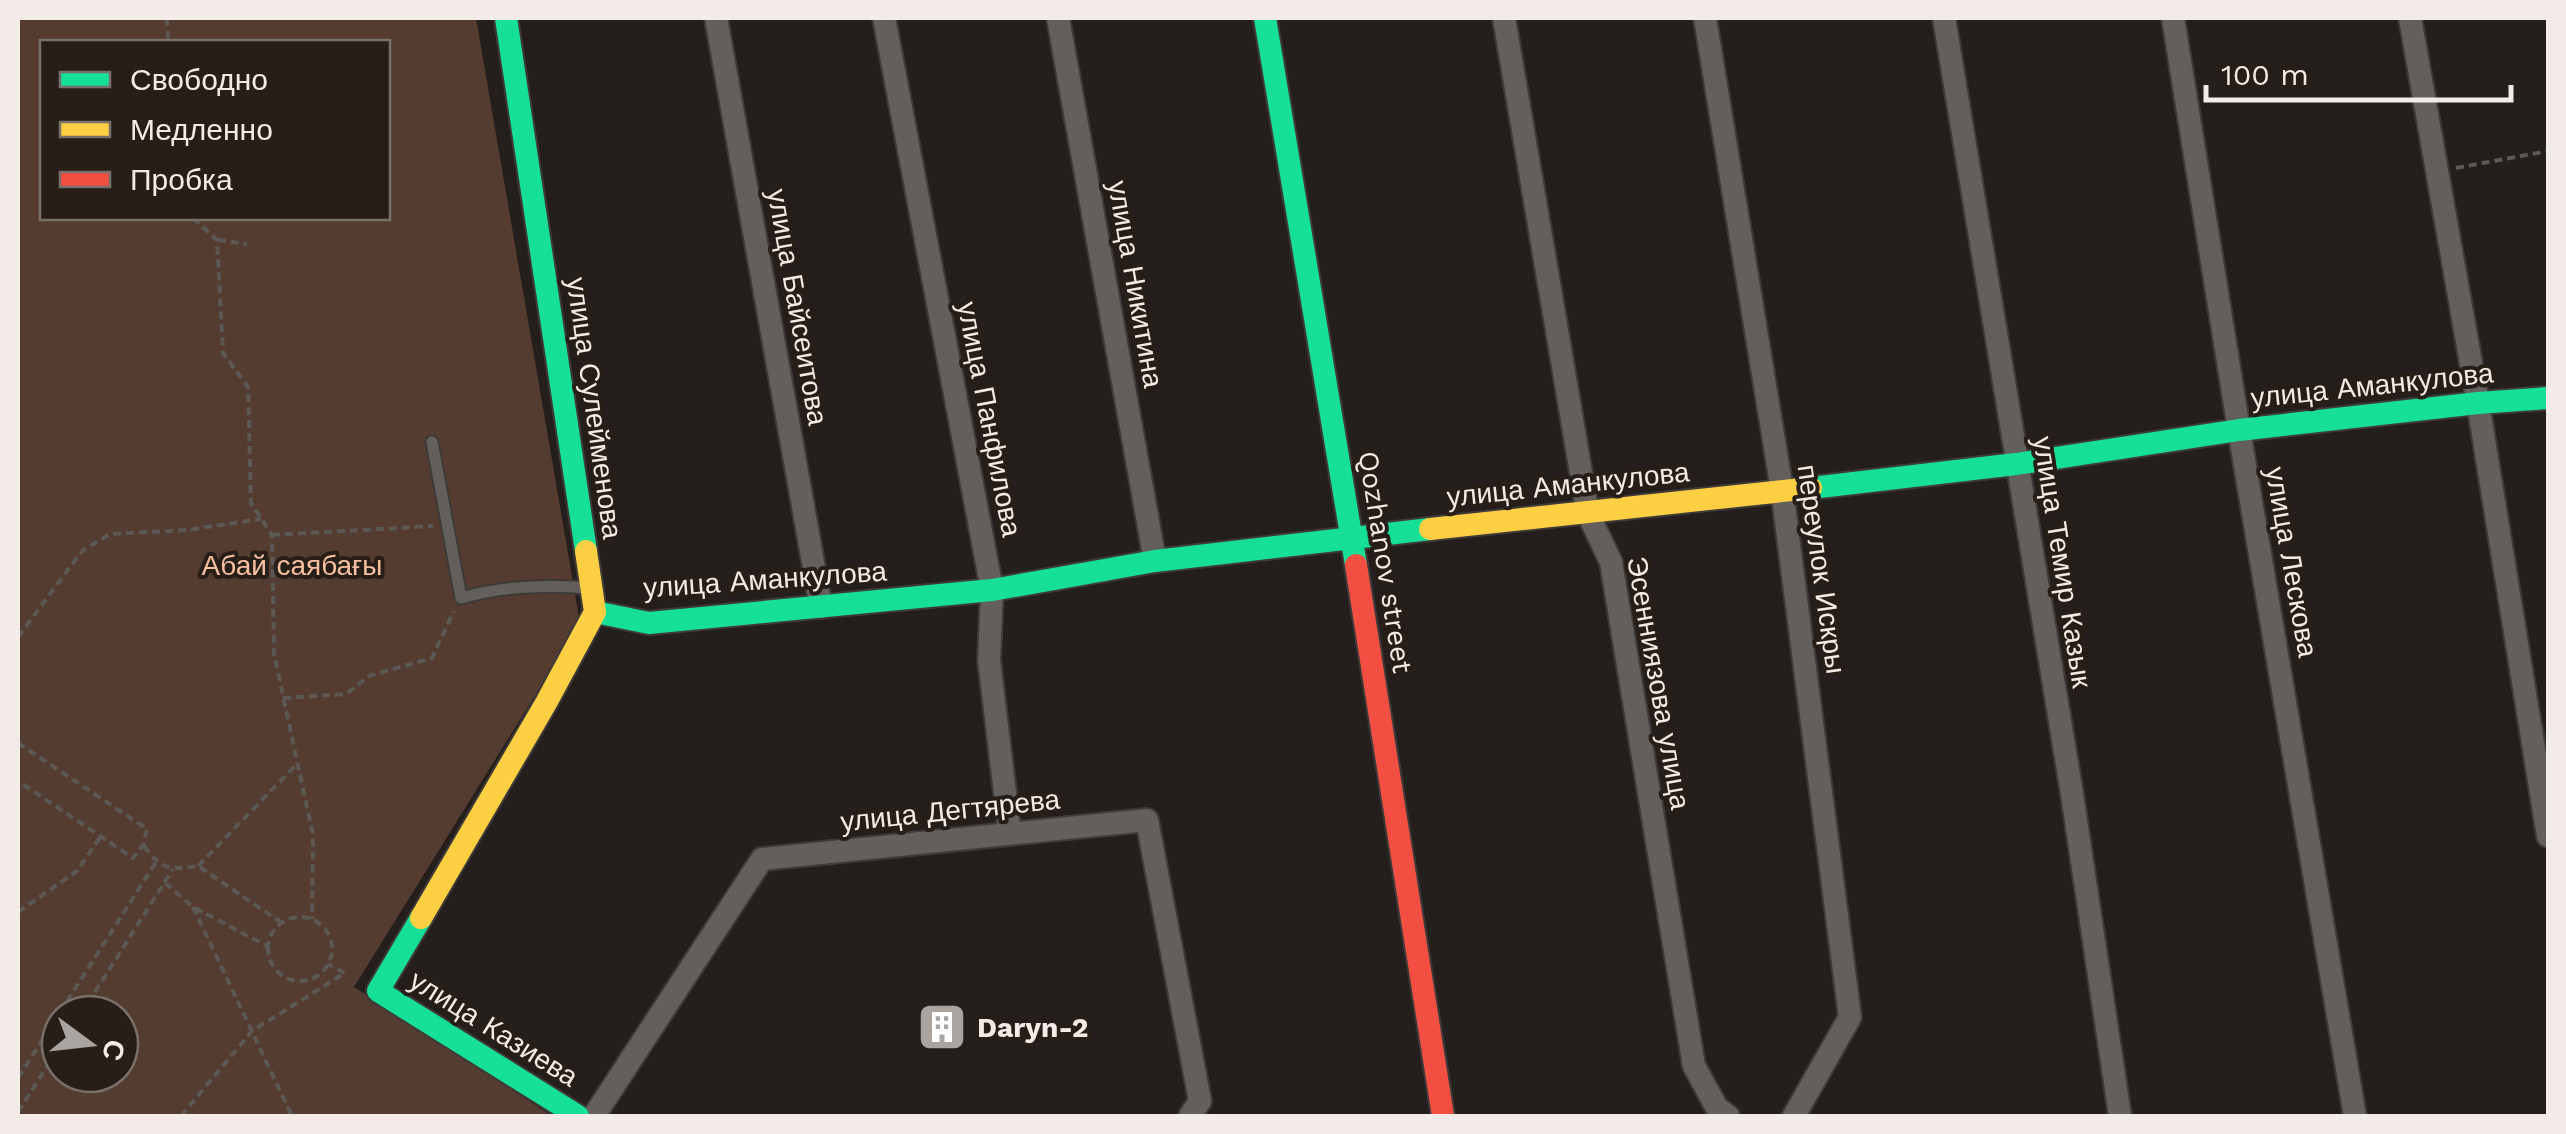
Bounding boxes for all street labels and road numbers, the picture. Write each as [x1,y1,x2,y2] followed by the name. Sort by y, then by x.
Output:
[1101,178,1170,391] street label: улица Никитина
[760,186,835,428] street label: улица Байсеитова
[560,275,629,541] street label: улица Сулейменова
[951,299,1029,540] street label: улица Панфилова
[2249,356,2495,415] street label: улица Аманкулова
[2026,434,2099,691] street label: улица Темир Казык
[1352,449,1419,676] street label: Qozhanov street
[1445,455,1691,514] street label: улица Аманкулова
[1790,462,1853,676] street label: переулок Искры
[2259,464,2325,660] street label: улица Лескова
[1620,554,1697,813] street label: Эсенниязова улица
[642,555,888,604] street label: улица Аманкулова
[839,783,1062,838] street label: улица Дегтярева
[403,963,584,1094] street label: улица Казиева

